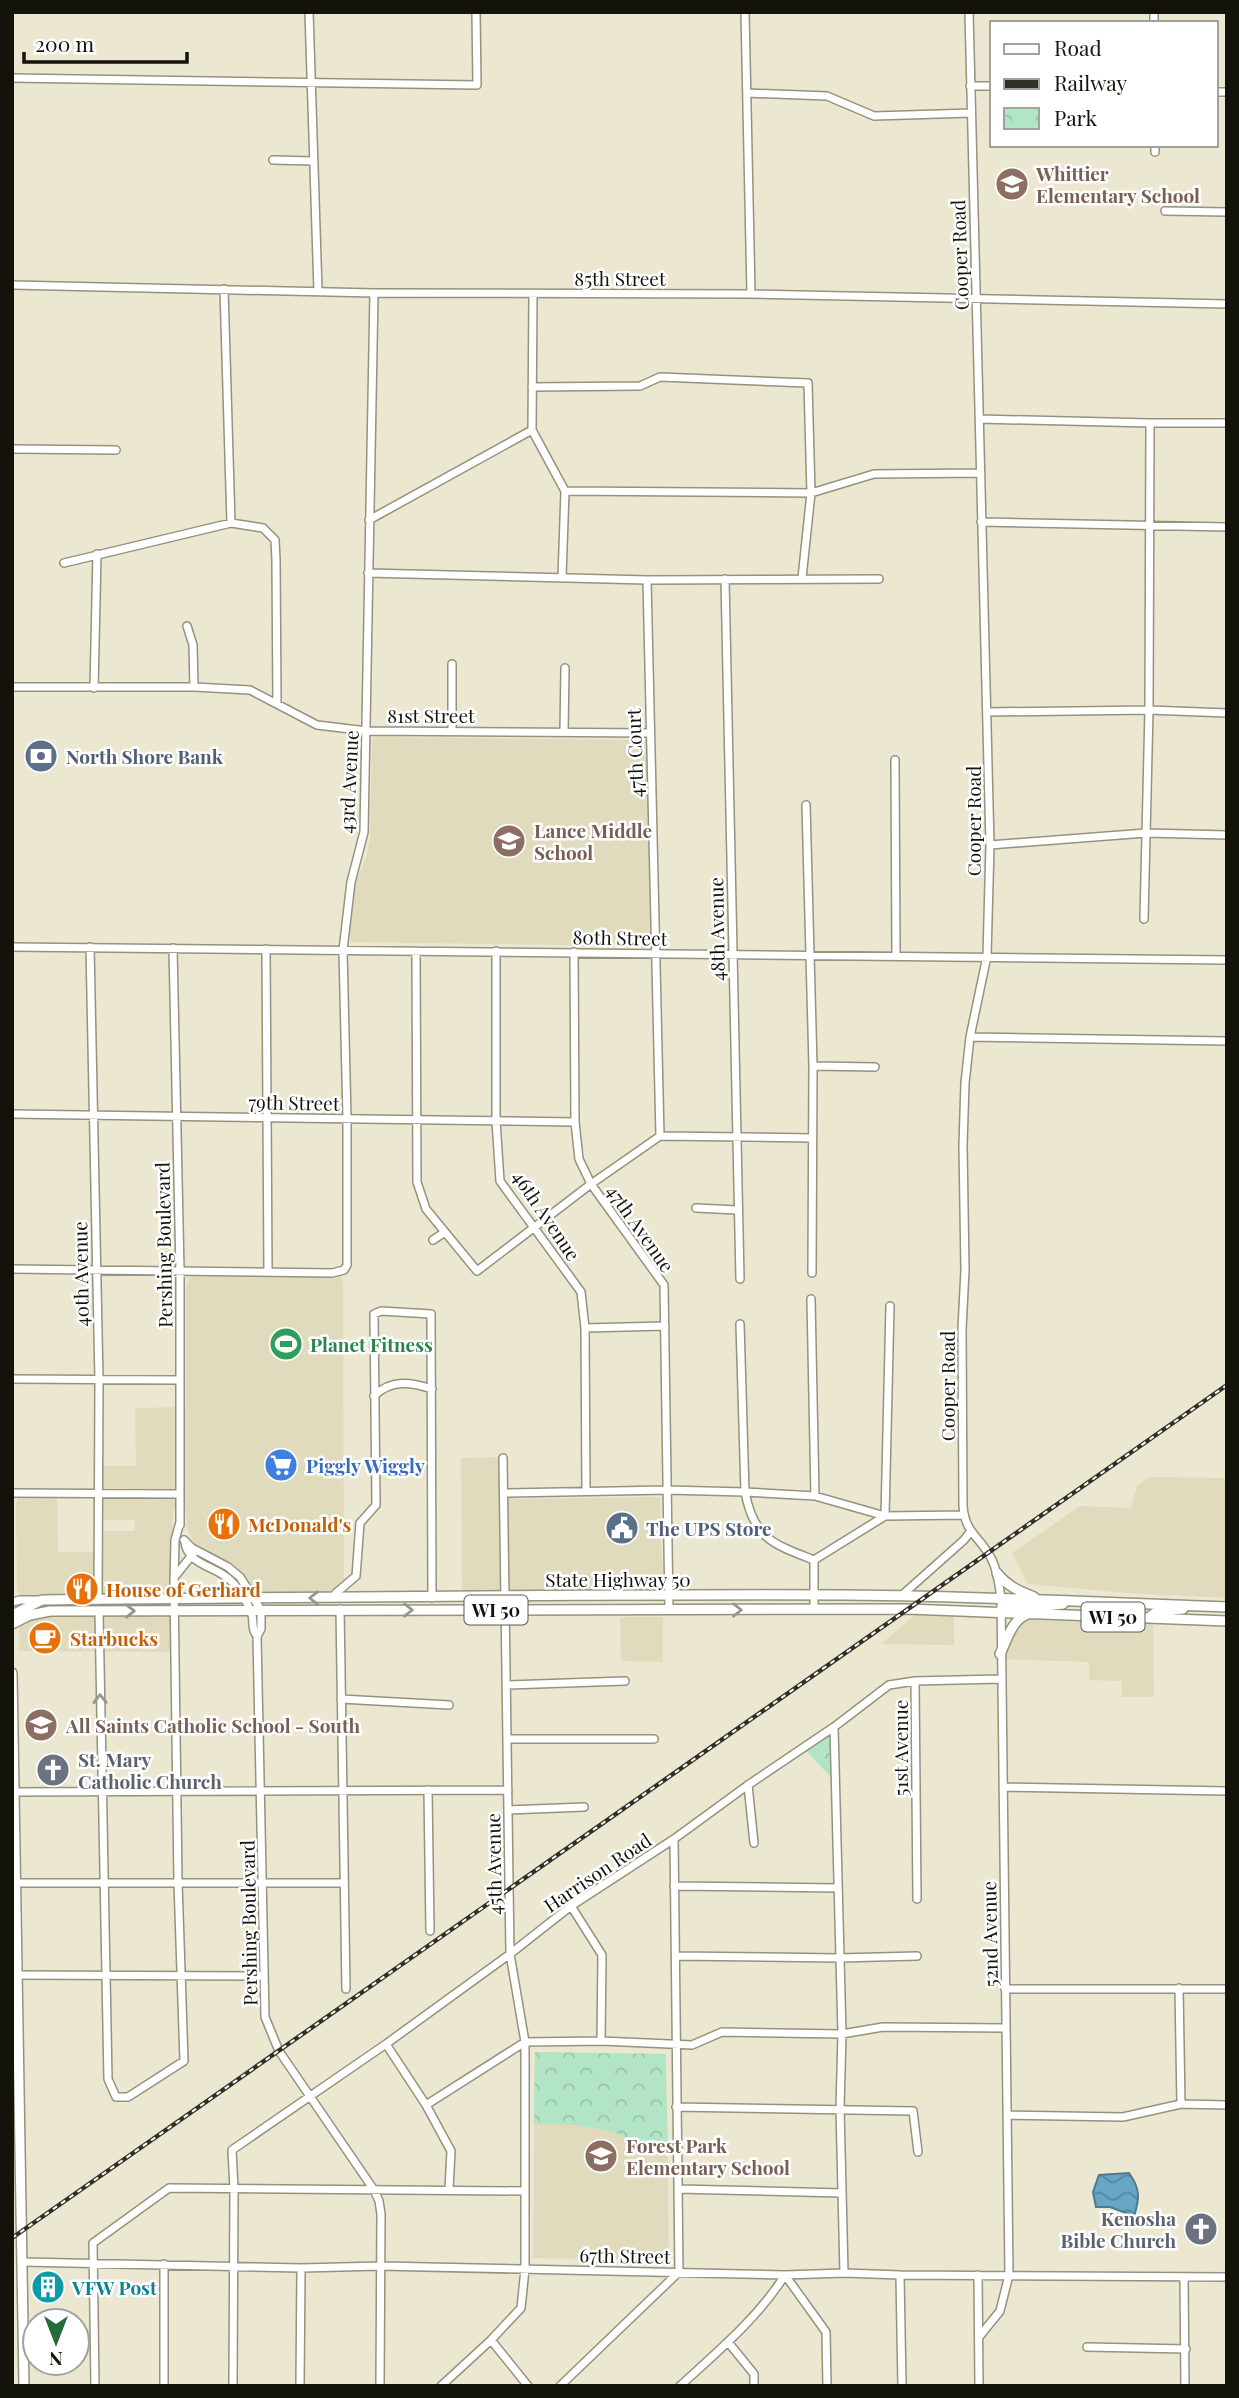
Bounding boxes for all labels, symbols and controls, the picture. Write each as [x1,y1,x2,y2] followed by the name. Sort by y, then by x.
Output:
[24,21,187,65] scale bar
[990,21,1218,147] legend
[35,29,94,57] text: 200 m
[1054,33,1102,61] text: Road
[1054,68,1128,96] text: Railway
[1054,103,1098,131] text: Park
[1035,160,1200,208] place label: Whittier Elementary School
[993,165,1031,203] school or university icon: Whittier Elementary School
[944,199,974,311] street label: Cooper Road
[574,265,666,291] street label: 85th Street
[387,702,475,728] street label: 81st Street
[619,708,649,798] street label: 47th Court
[332,730,364,834] street label: 43rd Avenue
[22,737,60,775] bank icon: North Shore Bank
[66,743,224,769] place label: North Shore Bank
[960,766,986,876] street label: Cooper Road
[534,817,652,865] place label: Lance Middle School
[490,822,528,860] school or university icon: Lance Middle School
[702,877,730,981] street label: 48th Avenue
[572,923,668,951] street label: 80th Street
[248,1088,340,1116] street label: 79th Street
[149,1162,177,1328] street label: Pershing Boulevard
[507,1165,587,1265] street label: 46th Avenue
[601,1179,681,1277] street label: 47th Avenue
[66,1221,94,1327] street label: 40th Avenue
[267,1325,305,1363] sports icon: Planet Fitness
[310,1331,433,1357] place label: Planet Fitness
[934,1331,960,1441] street label: Cooper Road
[262,1446,300,1484] supermarket icon: Piggly Wiggly
[306,1452,425,1478] place label: Piggly Wiggly
[205,1505,243,1543] restaurant icon: McDonald's
[603,1509,641,1547] public building icon: The UPS Store
[248,1511,351,1537] place label: McDonald's
[646,1515,772,1541] place label: The UPS Store
[545,1566,691,1592] street label: State Highway 50
[63,1570,101,1608] restaurant icon: House of Gerhard
[106,1576,262,1602] place label: House of Gerhard
[309,1590,319,1606] one-way arrow
[464,1596,528,1624] road number: WI 50
[403,1602,414,1617] one-way arrow
[732,1602,743,1618] one-way arrow
[1082,1602,1144,1632] road number: WI 50
[125,1603,135,1619] one-way arrow
[26,1619,64,1657] cafe icon: Starbucks
[70,1625,158,1651] place label: Starbucks
[93,1693,108,1704] one-way arrow
[887,1700,913,1796] street label: 51st Avenue
[22,1706,60,1744] school or university icon: All Saints Catholic School - South
[65,1712,361,1738] place label: All Saints Catholic School - South
[78,1746,222,1794] place label: St. Mary Catholic Church
[34,1751,72,1789] church icon: St. Mary Catholic Church
[479,1813,507,1915] street label: 45th Avenue
[538,1826,656,1918] street label: Harrison Road
[234,1840,262,2006] street label: Pershing Boulevard
[975,1881,1003,1987] street label: 52nd Avenue
[626,2132,790,2180] place label: Forest Park Elementary School
[582,2137,620,2175] school or university icon: Forest Park Elementary School
[1061,2205,1176,2253] place label: Kenosha Bible Church
[1182,2210,1220,2248] church icon: Kenosha Bible Church
[579,2241,671,2269] street label: 67th Street
[29,2268,67,2306] building icon: VFW Post
[71,2274,157,2300] place label: VFW Post
[21,2307,91,2377] north arrow
[49,2347,63,2373] text: N

